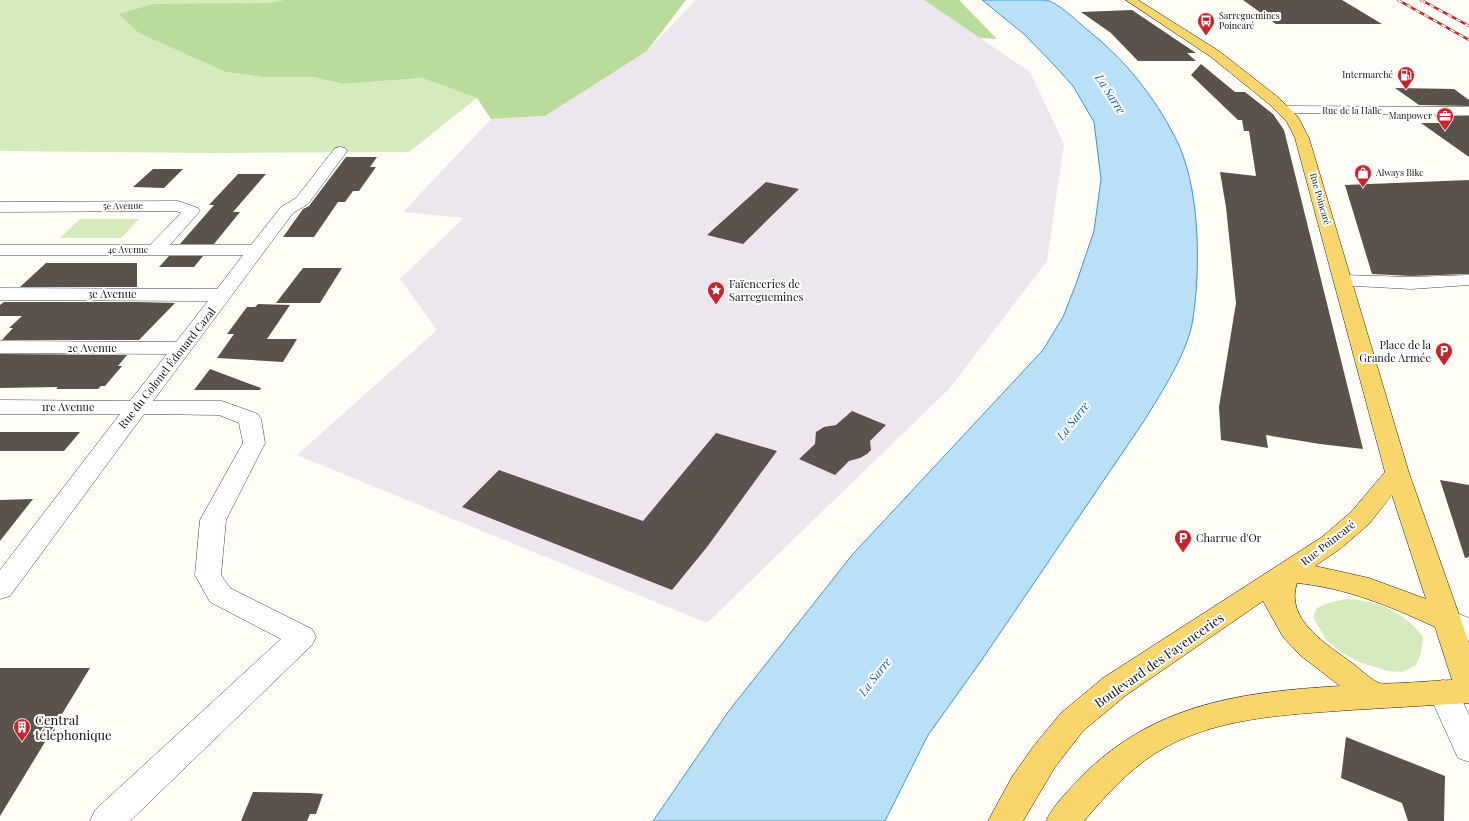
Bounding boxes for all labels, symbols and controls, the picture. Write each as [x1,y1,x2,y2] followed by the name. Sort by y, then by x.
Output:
[1219,9,1280,31] place label: Sarreguemines Poincaré
[1196,11,1216,36] bus stop icon: Sarreguemines Poincaré
[1396,65,1416,90] fuel station icon: Intermarché
[1342,68,1393,80] place label: Intermarché
[1091,70,1130,116] water label: La Sarre
[1322,104,1382,116] street label: Rue de la Halle
[1435,106,1455,131] office icon: Manpower
[1389,109,1432,121] place label: Manpower
[1353,163,1373,188] shop icon: Always Bike
[1375,166,1424,178] place label: Always Bike
[1308,171,1334,226] street label: Rue Poincaré
[103,199,143,211] street label: 5e Avenue
[108,243,149,255] street label: 4e Avenue
[729,276,803,304] place label: Faïenceries de Sarreguemines
[706,280,726,305] place icon: Faïenceries de Sarreguemines
[87,286,137,301] street label: 3e Avenue
[115,304,219,431] street label: Rue du Colonel Édouard Cazal
[1359,337,1432,365] place label: Place de la Grande Armée
[67,340,117,355] street label: 2e Avenue
[1434,341,1454,366] parking icon: Place de la Grande Armée
[1052,398,1092,444] water label: La Sarre
[42,399,95,414] street label: 1re Avenue
[1297,516,1358,569] street label: Rue Poincaré
[1173,528,1193,553] parking icon: Charrue d'Or
[1196,530,1262,545] place label: Charrue d'Or
[1091,608,1227,711] street label: Boulevard des Fayenceries
[854,654,894,700] water label: La Sarre
[35,711,112,743] place label: Central téléphonique
[12,717,32,742] building icon: Central téléphonique

